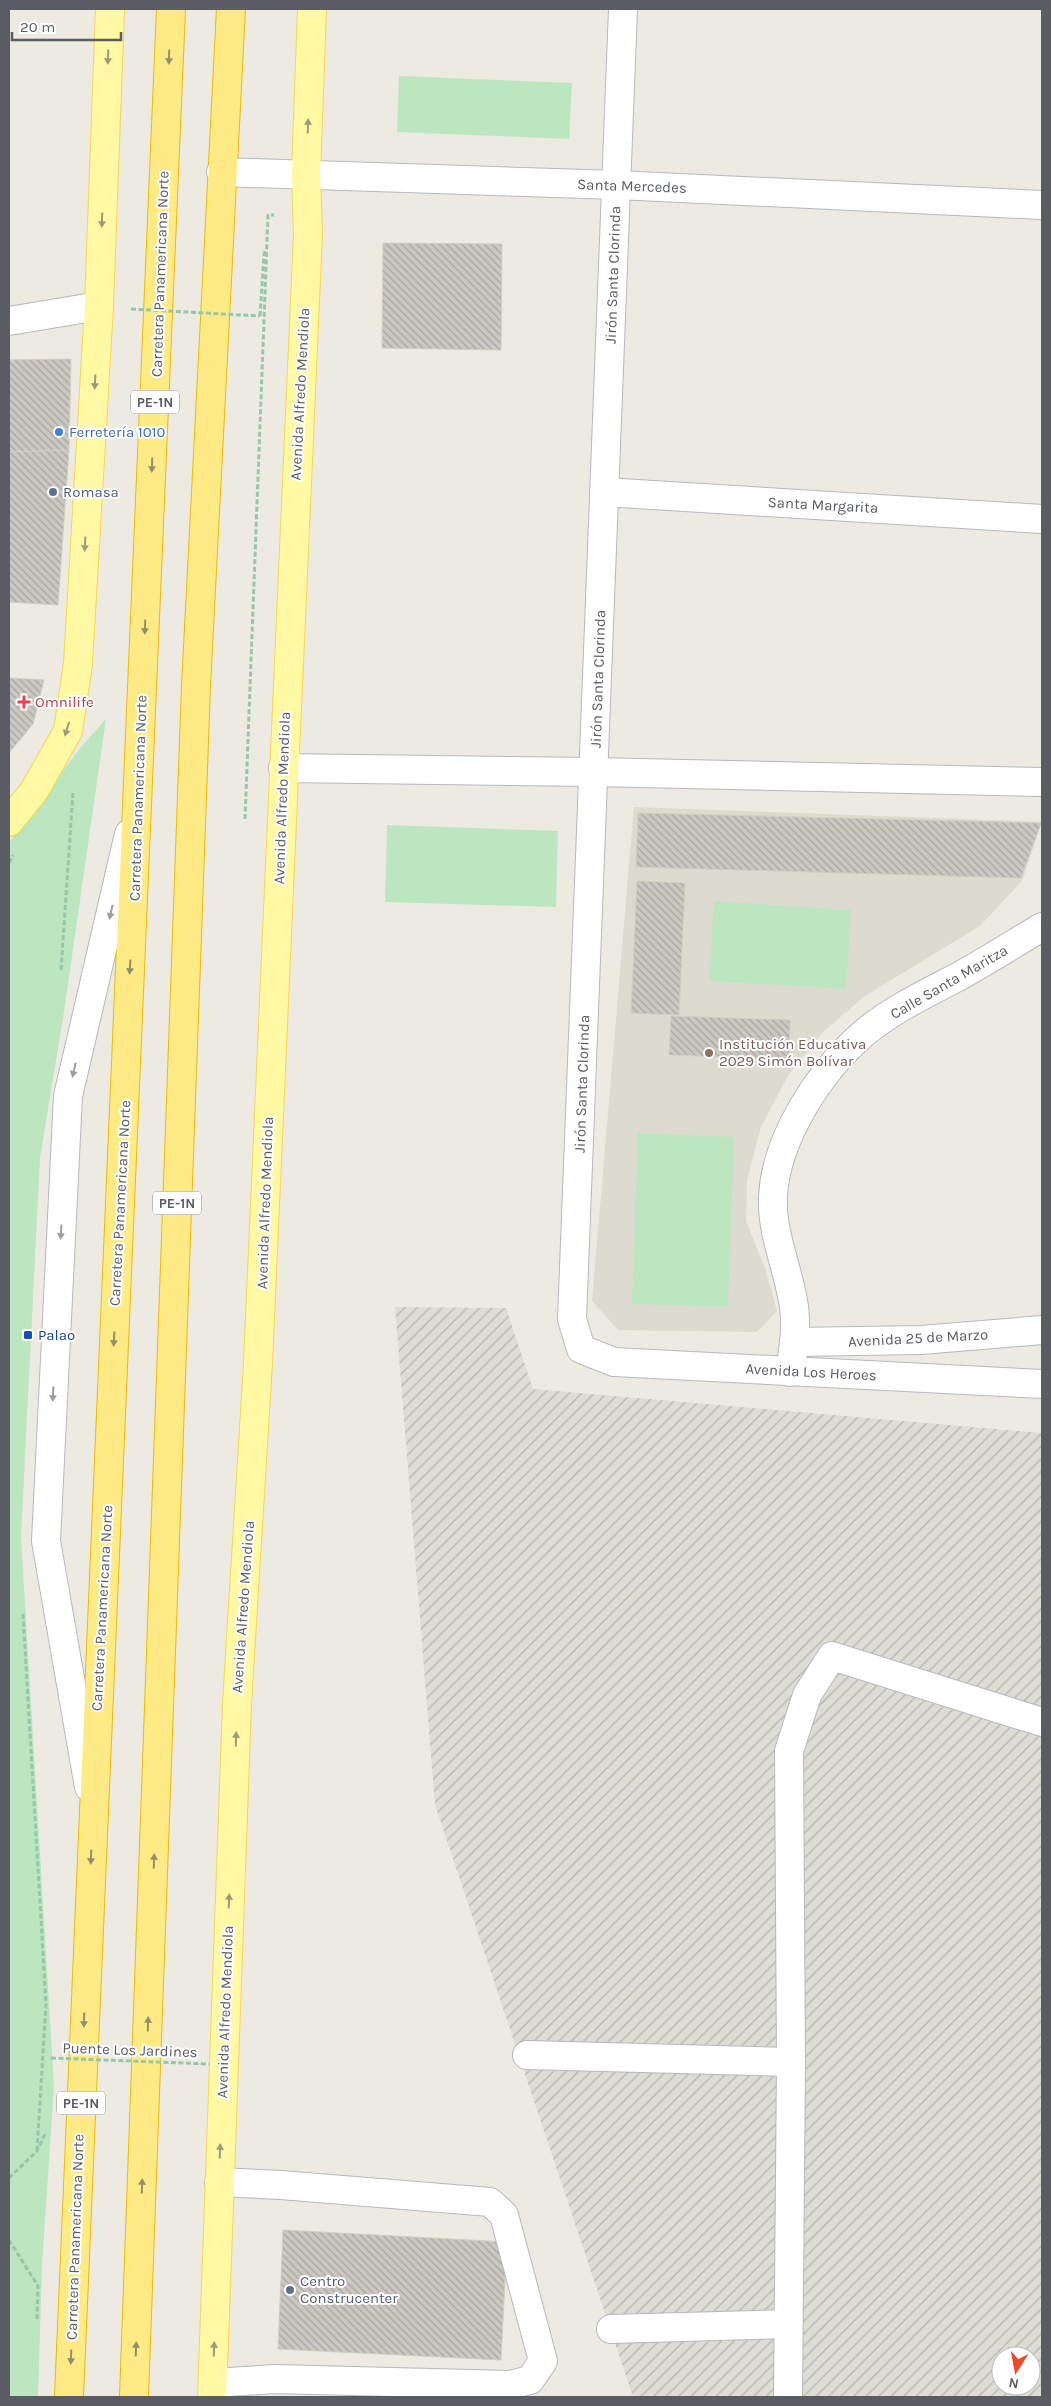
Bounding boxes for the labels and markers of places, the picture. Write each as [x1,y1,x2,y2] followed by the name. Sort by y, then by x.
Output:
[69,423,166,441] place label: Ferretería 1010
[53,426,65,438] marker: Ferretería 1010
[63,483,119,501] place label: Romasa
[47,486,59,498] marker: Romasa
[35,693,94,711] place label: Omnilife
[17,695,31,709] marker: Omnilife
[719,1035,866,1070] place label: Institución Educativa 2029 Simón Bolívar
[703,1047,715,1059] marker: Institución Educativa 2029 Simón Bolívar
[38,1326,75,1344] place label: Palao
[22,1329,34,1341] marker: Palao
[300,2272,398,2307] place label: Centro Construcenter
[284,2284,296,2296] marker: Centro Construcenter

